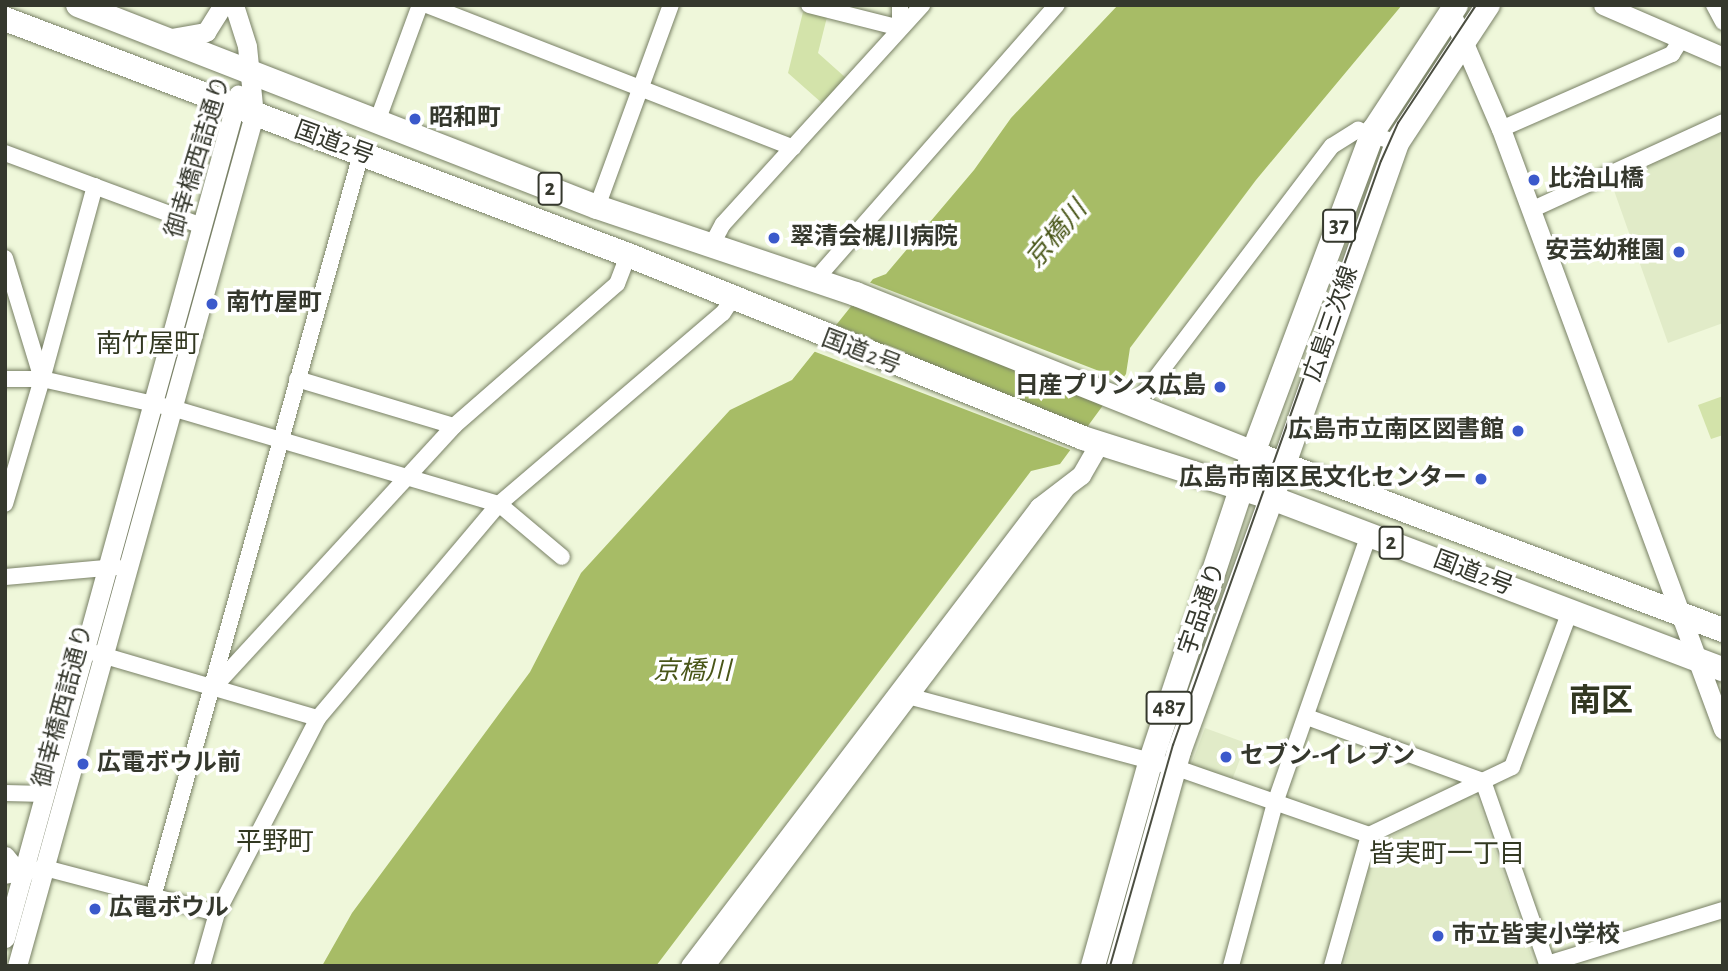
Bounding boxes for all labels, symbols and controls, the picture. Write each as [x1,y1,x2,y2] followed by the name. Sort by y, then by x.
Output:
[161,72,237,242] street label: 御幸橋西詰通り
[429,105,501,133] place label: 昭和町
[407,111,423,127] marker: 昭和町
[290,116,378,172] street label: 国道2号
[1548,166,1644,194] place label: 比治山橋
[536,170,564,208] road number: 2
[1526,172,1542,188] marker: 比治山橋
[1020,195,1094,275] water label: 京橋川
[1322,206,1356,246] road number: 37
[790,224,958,252] place label: 翠清会梶川病院
[764,228,784,248] marker: 翠清会梶川病院
[1545,238,1665,266] place label: 安芸幼稚園
[1671,244,1687,260] marker: 安芸幼稚園
[1299,263,1365,385] street label: 広島三次線
[226,290,322,318] place label: 南竹屋町
[204,296,220,312] marker: 南竹屋町
[817,325,905,381] street label: 国道2号
[96,329,200,361] district label: 南竹屋町
[1014,373,1206,401] place label: 日産プリンス広島
[1212,379,1228,395] marker: 日産プリンス広島
[1288,417,1504,445] place label: 広島市立南区図書館
[1510,423,1526,439] marker: 広島市立南区図書館
[1179,465,1467,493] place label: 広島市南区民文化センター
[1473,471,1489,487] marker: 広島市南区民文化センター
[1377,524,1405,562] road number: 2
[1429,546,1517,602] street label: 国道2号
[1174,559,1232,659] street label: 宇品通り
[28,621,100,791] street label: 御幸橋西詰通り
[653,656,731,688] water label: 京橋川
[1569,682,1633,720] district label: 南区
[1144,688,1194,728] road number: 487
[1240,743,1415,771] place label: セブン-イレブン
[1218,749,1234,765] marker: セブン-イレブン
[97,750,241,778] place label: 広電ボウル前
[75,756,91,772] marker: 広電ボウル前
[236,827,314,859] district label: 平野町
[1369,839,1525,871] district label: 皆実町一丁目
[109,895,229,923] place label: 広電ボウル
[87,901,103,917] marker: 広電ボウル
[1452,922,1620,950] place label: 市立皆実小学校
[1430,928,1446,944] marker: 市立皆実小学校

